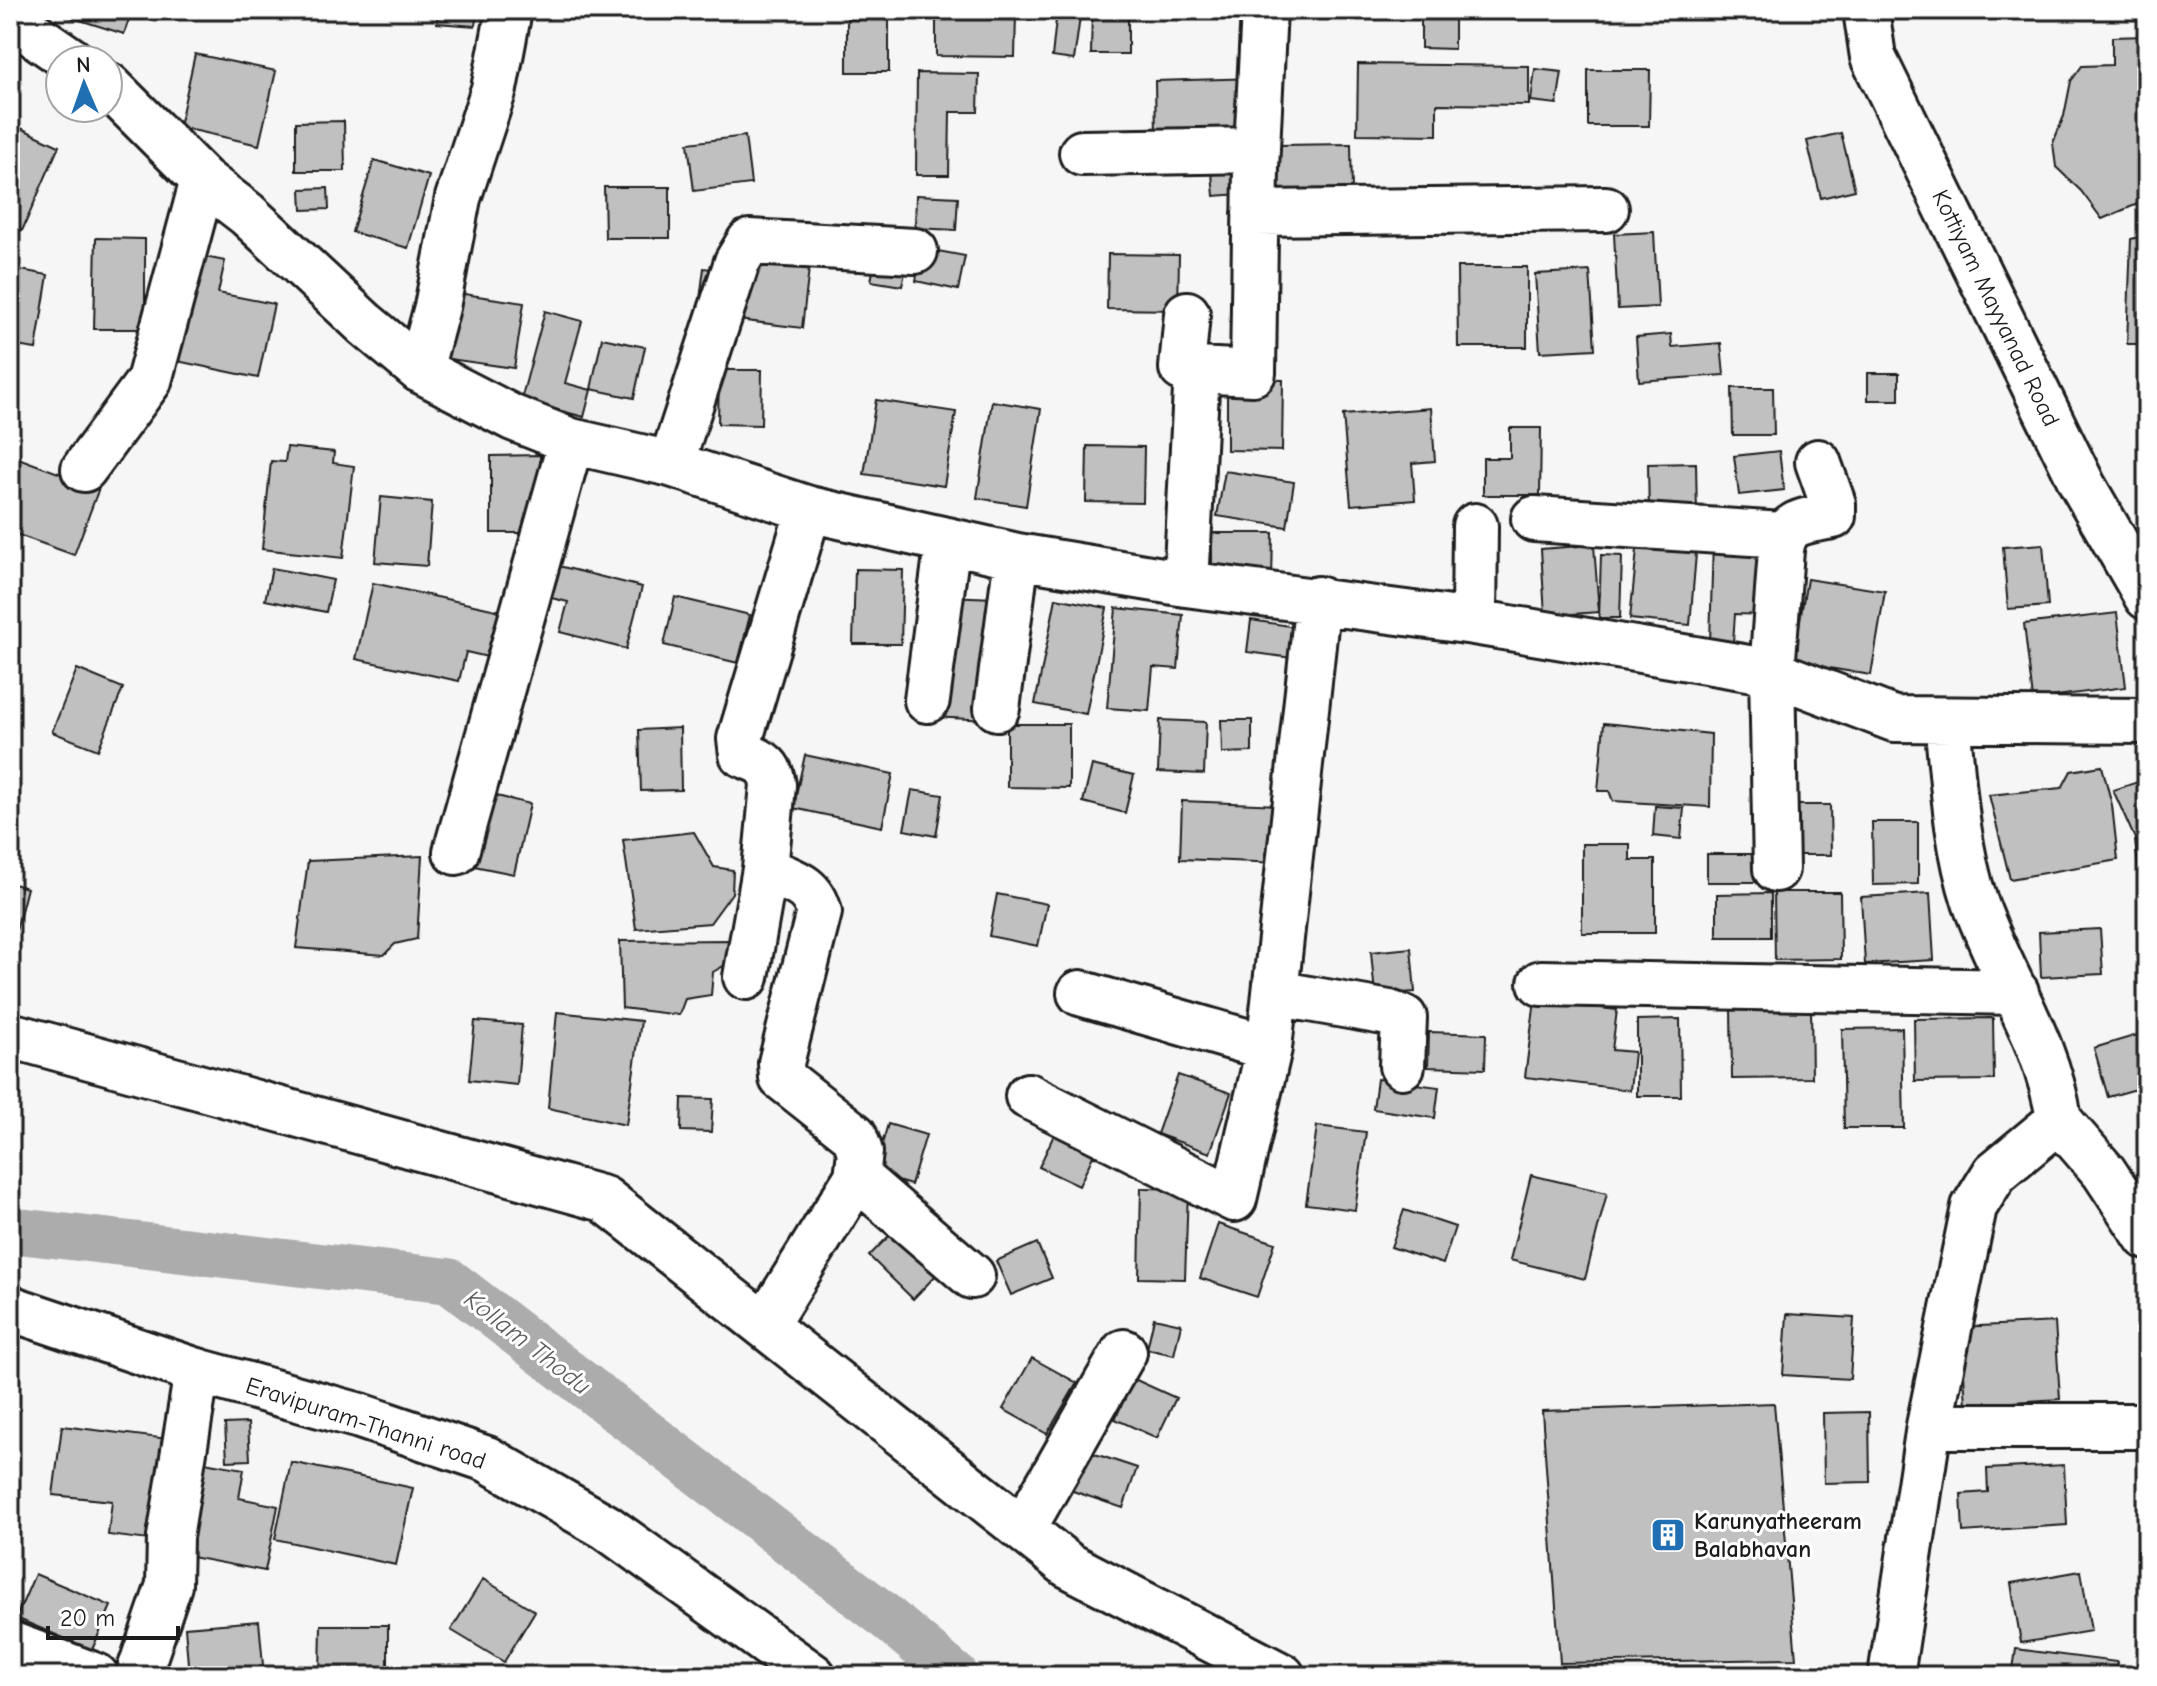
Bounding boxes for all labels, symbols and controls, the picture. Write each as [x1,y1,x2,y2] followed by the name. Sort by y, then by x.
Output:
[44,44,124,124] north arrow
[76,52,91,78] text: N
[1926,185,2066,431] street label: Kottiyam Mayyanad Road
[458,1284,596,1401] water label: Kollam Thodu
[242,1371,490,1475] street label: Eravipuram-Thanni road
[1694,1507,1862,1563] place label: Karunyatheeram Balabhavan
[1649,1516,1687,1554] building icon: Karunyatheeram Balabhavan
[48,1590,178,1640] scale bar
[60,1604,115,1632] text: 20 m

